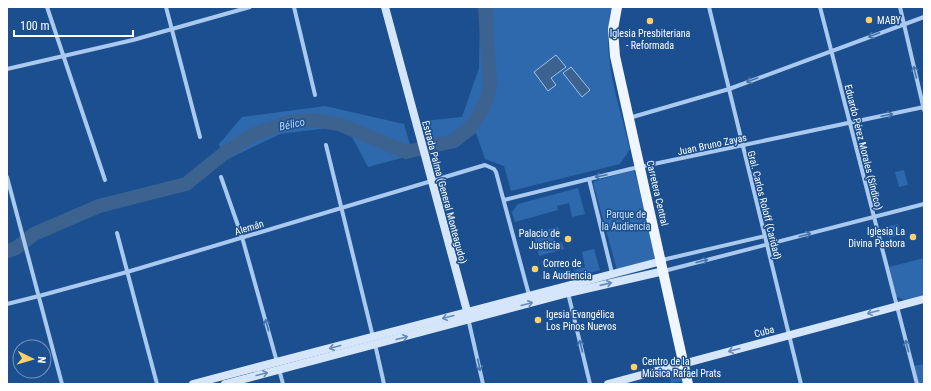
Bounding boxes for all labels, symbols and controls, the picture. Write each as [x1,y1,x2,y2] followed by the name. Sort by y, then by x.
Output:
[14,12,133,38] scale bar
[864,15,874,25] marker: MABY
[877,15,902,26] place label: MABY
[645,16,655,26] marker: Iglesia Presbiteriana - Reformada
[20,19,50,33] text: 100 m
[610,28,691,51] place label: Iglesia Presbiteriana - Reformada
[869,32,881,40] one-way arrow
[911,66,919,79] one-way arrow
[746,77,759,84] one-way arrow
[842,83,884,211] street label: Eduardo Pérez Morales (Síndico)
[880,111,893,119] one-way arrow
[278,115,306,134] water label: Bélico
[419,119,469,265] street label: Estrada Palma (General Monteagudo)
[676,132,748,157] street label: Juan Bruno Zayas
[745,150,783,261] street label: Gral. Carlos Roloff (Caridad)
[645,159,670,227] street label: Carretera Central
[595,172,608,180] one-way arrow
[602,209,650,232] park label: Parque de la Audiencia
[233,218,265,237] street label: Alemán
[848,226,905,249] place label: Iglesia La Divina Pastora
[519,228,560,251] place label: Palacio de Justicia
[798,231,811,238] one-way arrow
[908,232,918,242] marker: Iglesia La Divina Pastora
[563,234,573,244] marker: Palacio de Justicia
[695,257,708,265] one-way arrow
[543,258,592,281] place label: Correo de la Audiencia
[530,264,540,274] marker: Correo de la Audiencia
[599,280,612,288] one-way arrow
[520,300,533,307] one-way arrow
[546,309,617,332] place label: Igesia Evangélica Los Pinos Nuevos
[867,309,880,316] one-way arrow
[442,313,455,321] one-way arrow
[533,315,543,325] marker: Igesia Evangélica Los Pinos Nuevos
[263,319,270,332] one-way arrow
[753,324,776,339] street label: Cuba
[395,333,408,341] one-way arrow
[12,339,52,379] north arrow
[576,340,584,353] one-way arrow
[903,340,910,353] one-way arrow
[329,344,342,351] one-way arrow
[728,347,741,354] one-way arrow
[35,356,48,364] text: N
[642,356,721,379] place label: Centro de la Música Rafael Prats
[475,359,483,372] one-way arrow
[629,362,639,372] marker: Centro de la Música Rafael Prats
[256,370,269,378] one-way arrow

